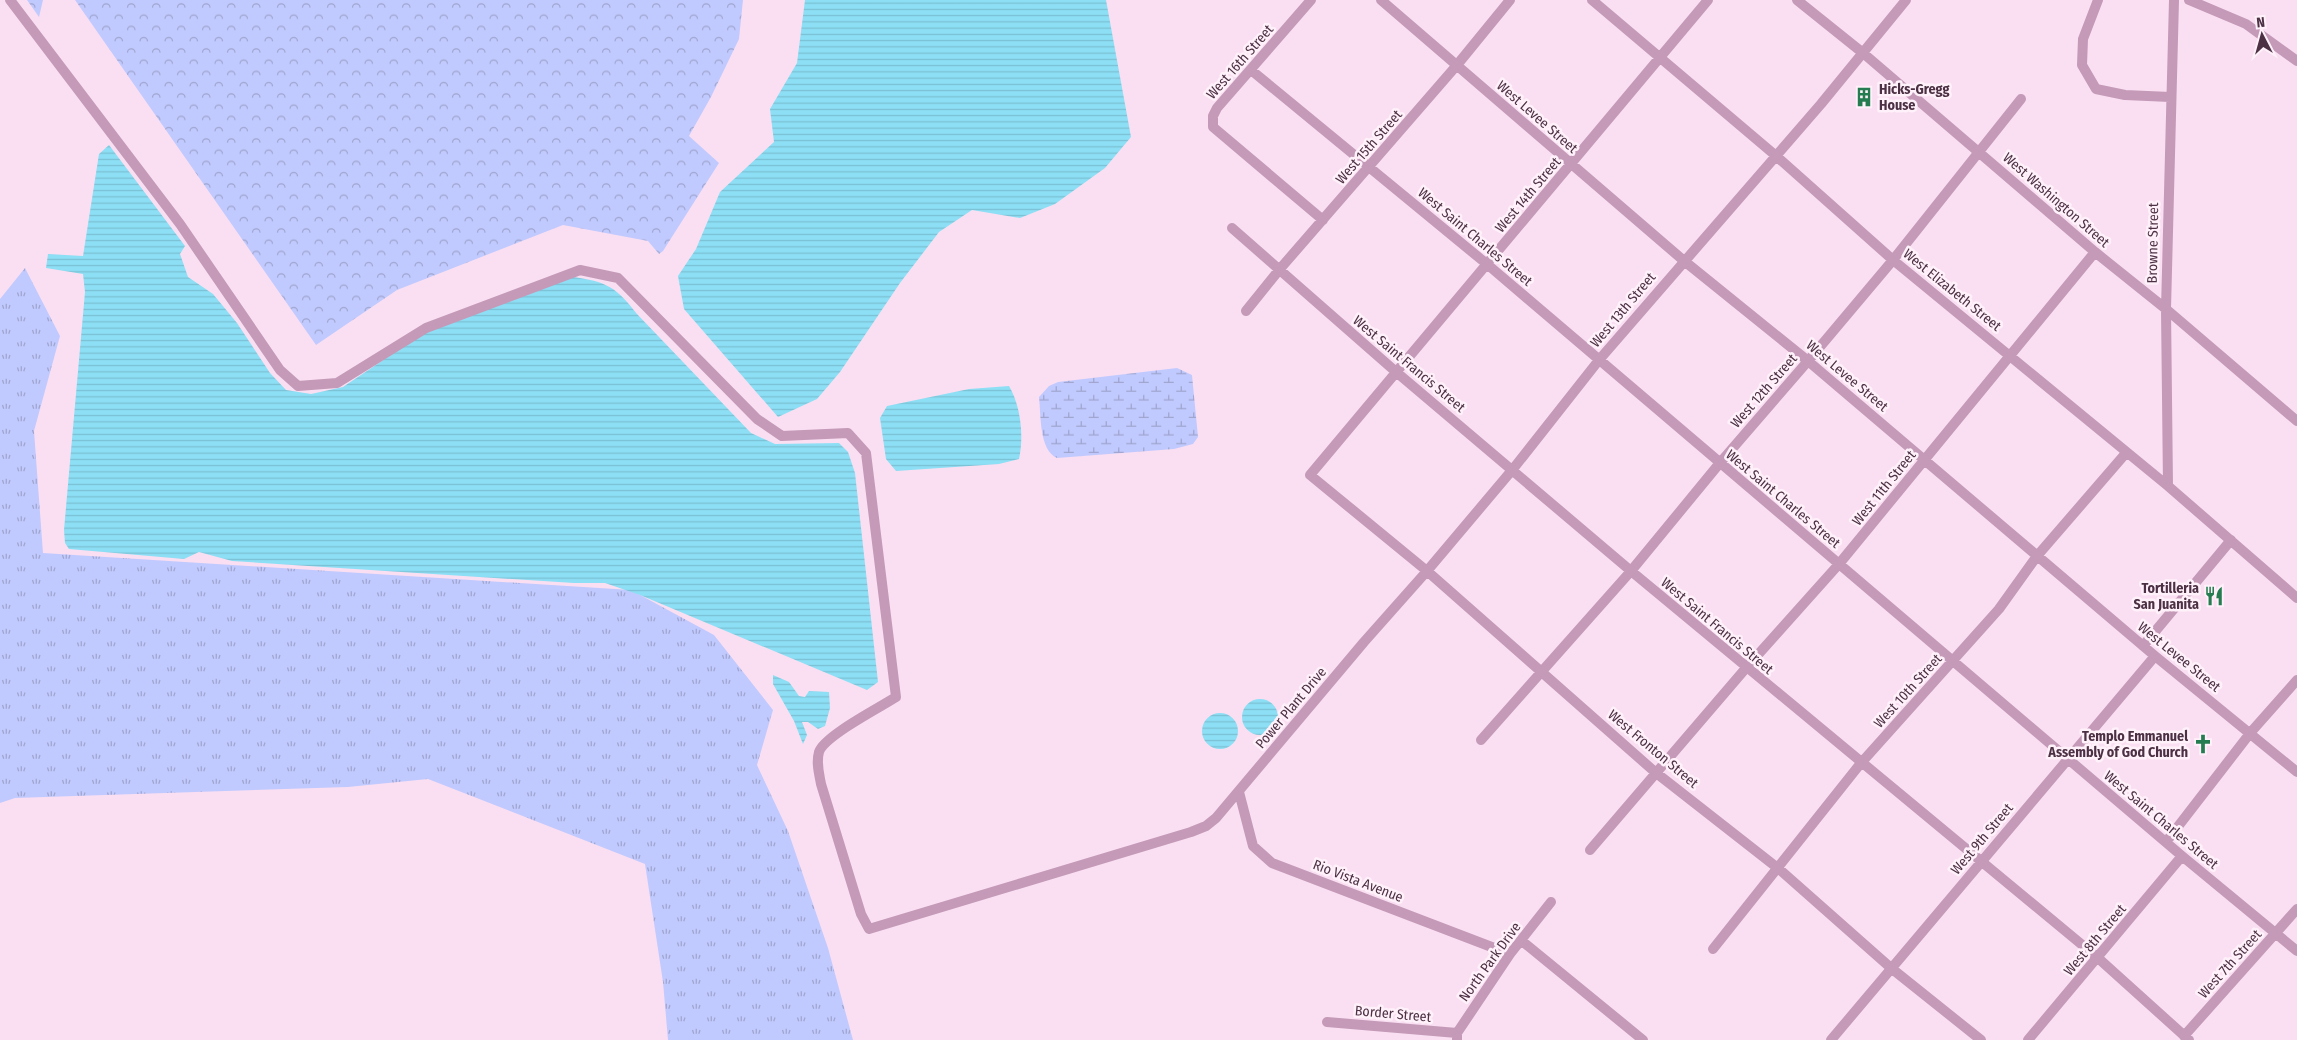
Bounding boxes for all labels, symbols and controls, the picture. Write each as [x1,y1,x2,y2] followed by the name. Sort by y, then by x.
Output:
[2237,10,2287,60] north arrow
[2256,14,2266,31] text: N
[1203,21,1277,103] street label: West 16th Street
[1493,77,1581,157] street label: West Levee Street
[1879,81,1950,114] place label: Hicks-Gregg House
[1853,86,1875,108] building icon: Hicks-Gregg House
[1332,106,1406,188] street label: West 15th Street
[1999,149,2113,251] street label: West Washington Street
[1492,154,1565,236] street label: West 14th Street
[1414,184,1536,290] street label: West Saint Charles Street
[2144,202,2162,283] street label: Browne Street
[1900,245,2005,335] street label: West Elizabeth Street
[1587,269,1660,351] street label: West 13th Street
[1349,312,1469,416] street label: West Saint Francis Street
[1803,337,1892,415] street label: West Levee Street
[1727,350,1801,431] street label: West 12th Street
[1722,446,1844,552] street label: West Saint Charles Street
[1849,447,1920,529] street label: West 11th Street
[1657,574,1777,678] street label: West Saint Francis Street
[2134,580,2199,613] place label: Tortilleria San Juanita
[2203,585,2225,607] restaurant icon: Tortilleria San Juanita
[2134,618,2224,696] street label: West Levee Street
[1870,650,1946,731] street label: West 10th Street
[1252,664,1330,752] street label: Power Plant Drive
[1604,706,1702,792] street label: West Fronton Street
[2047,728,2188,761] place label: Templo Emmanuel Assembly of God Church
[2192,733,2214,755] church icon: Templo Emmanuel Assembly of God Church
[2100,767,2222,873] street label: West Saint Charles Street
[1947,800,2017,878] street label: West 9th Street
[1311,856,1406,906] street label: Rio Vista Avenue
[2060,901,2130,979] street label: West 8th Street
[1456,919,1524,1005] street label: North Park Drive
[2195,926,2266,1002] street label: West 7th Street
[1354,1002,1432,1026] street label: Border Street

